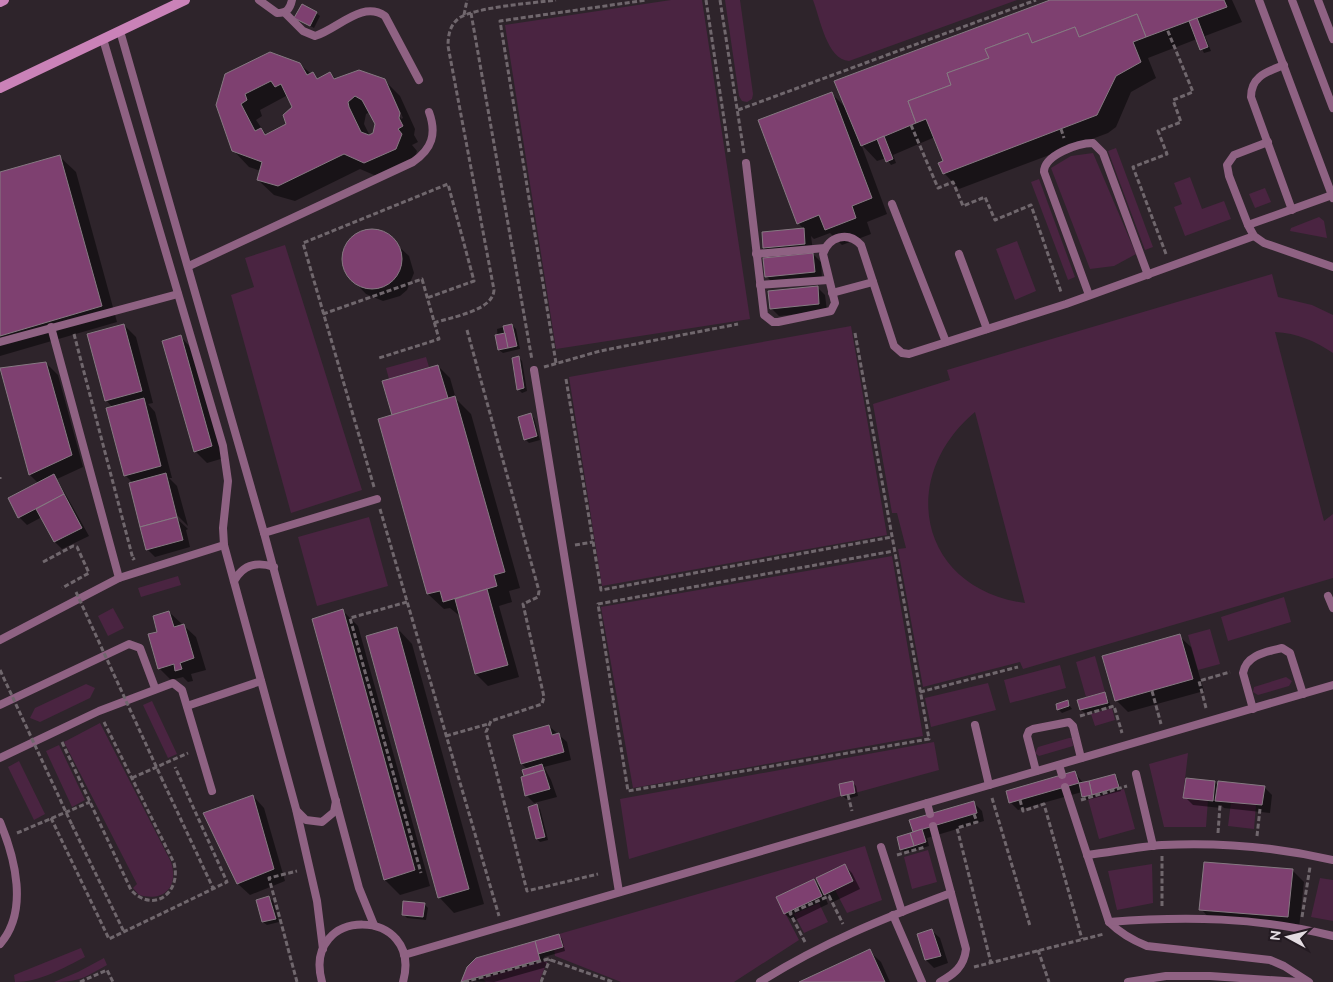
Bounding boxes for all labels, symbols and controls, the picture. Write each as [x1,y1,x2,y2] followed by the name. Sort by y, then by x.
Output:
[1263,912,1313,962] north arrow
[1267,929,1284,942] text: N

